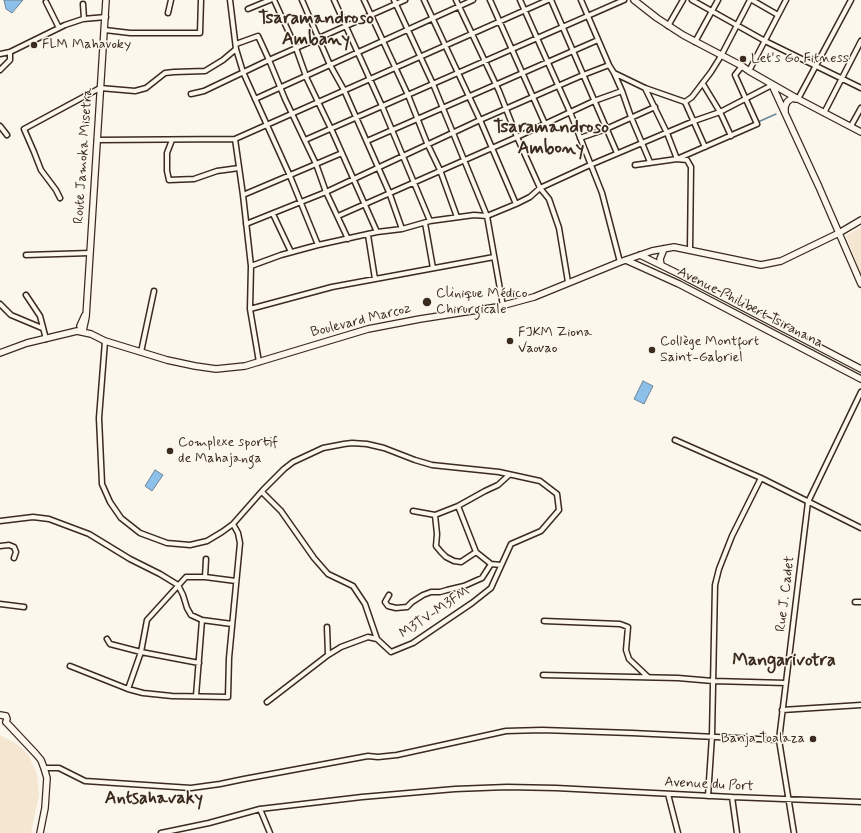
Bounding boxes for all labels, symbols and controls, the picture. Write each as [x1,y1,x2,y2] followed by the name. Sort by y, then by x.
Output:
[258,8,374,50] district label: Tsaramandroso Ambany
[42,37,131,53] place label: FLM Mahavoky
[29,40,39,50] marker: FLM Mahavoky
[751,51,849,67] place label: Let's Go Fitness
[738,54,748,64] marker: Let's Go Fitness
[71,87,97,225] street label: Route Jamoka Misetra
[493,117,609,160] district label: Tsaramandroso Ambony
[674,264,826,352] street label: Avenue Philibert Tsiranana
[436,286,527,318] place label: Clinique Médico Chirurgicale
[421,296,433,308] marker: Clinique Médico Chirurgicale
[309,300,413,342] street label: Boulevard Marcoz
[518,325,592,358] place label: FJKM Ziona Vaovao
[660,334,759,366] place label: Collège Montfort Saint-Gabriel
[505,336,515,346] marker: FJKM Ziona Vaovao
[647,345,657,355] marker: Collège Montfort Saint-Gabriel
[178,435,278,468] place label: Complexe sportif de Mahajanga
[165,446,175,456] marker: Complexe sportif de Mahajanga
[773,555,799,633] street label: Rue J. Cadet
[397,583,473,643] street label: M3TV-M3FM
[732,650,836,672] district label: Mangarivotra
[721,731,805,747] place label: Banja Toalaza
[808,734,818,744] marker: Banja Toalaza
[664,774,754,796] street label: Avenue du Port
[105,788,203,810] district label: Antsahavaky

